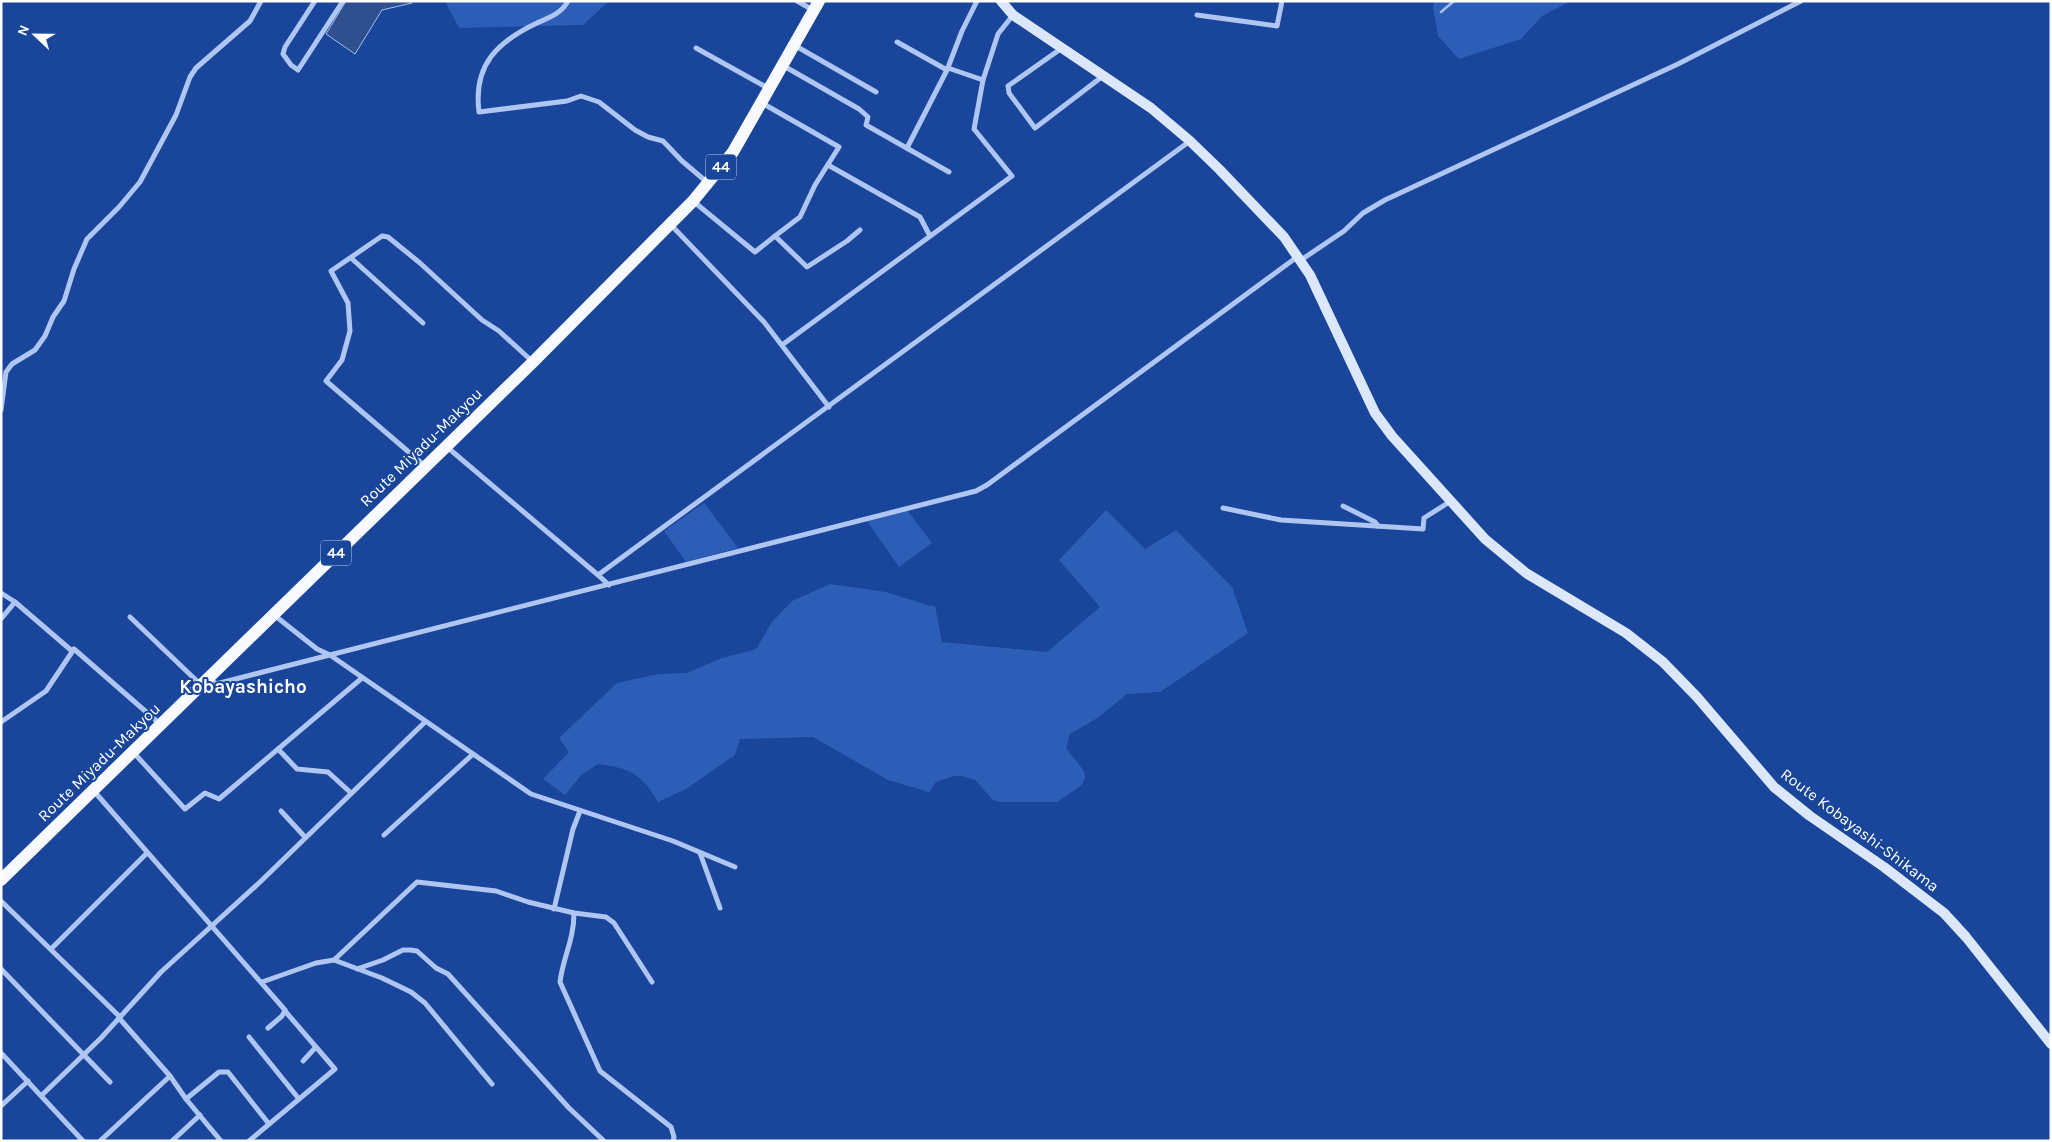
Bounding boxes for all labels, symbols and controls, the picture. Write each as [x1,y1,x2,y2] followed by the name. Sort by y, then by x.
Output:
[10,10,60,60] north arrow
[14,22,33,38] text: N
[706,154,736,180] road number: 44
[356,384,486,510] street label: Route Miyadu-Makyou
[321,540,351,566] road number: 44
[179,676,307,698] district label: Kobayashicho
[34,699,164,825] street label: Route Miyadu-Makyou
[1777,764,1943,896] street label: Route Kobayashi-Shikama

